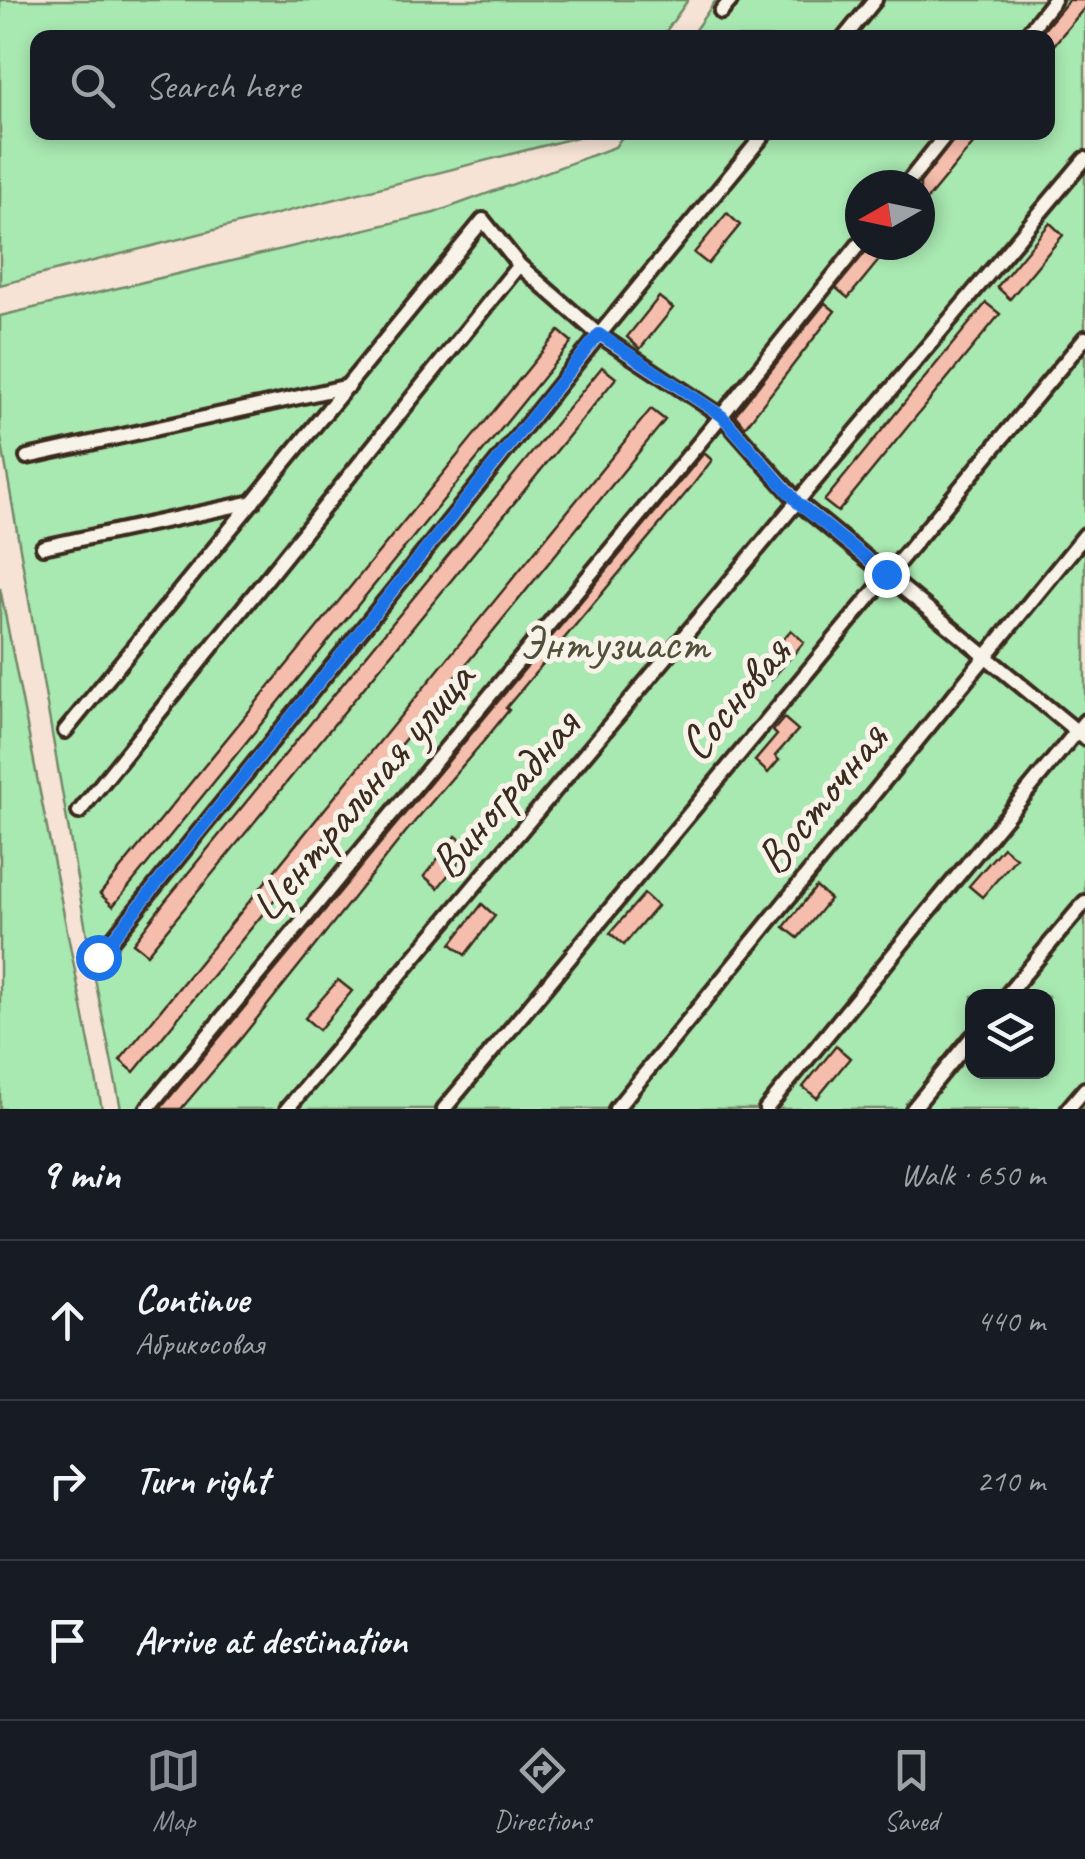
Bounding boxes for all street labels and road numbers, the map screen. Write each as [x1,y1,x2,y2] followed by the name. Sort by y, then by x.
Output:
[665,622,804,772] street label: Сосновая
[235,647,489,934] street label: Центральная улица
[416,695,594,891] street label: Виноградная
[742,709,901,886] street label: Восточная

